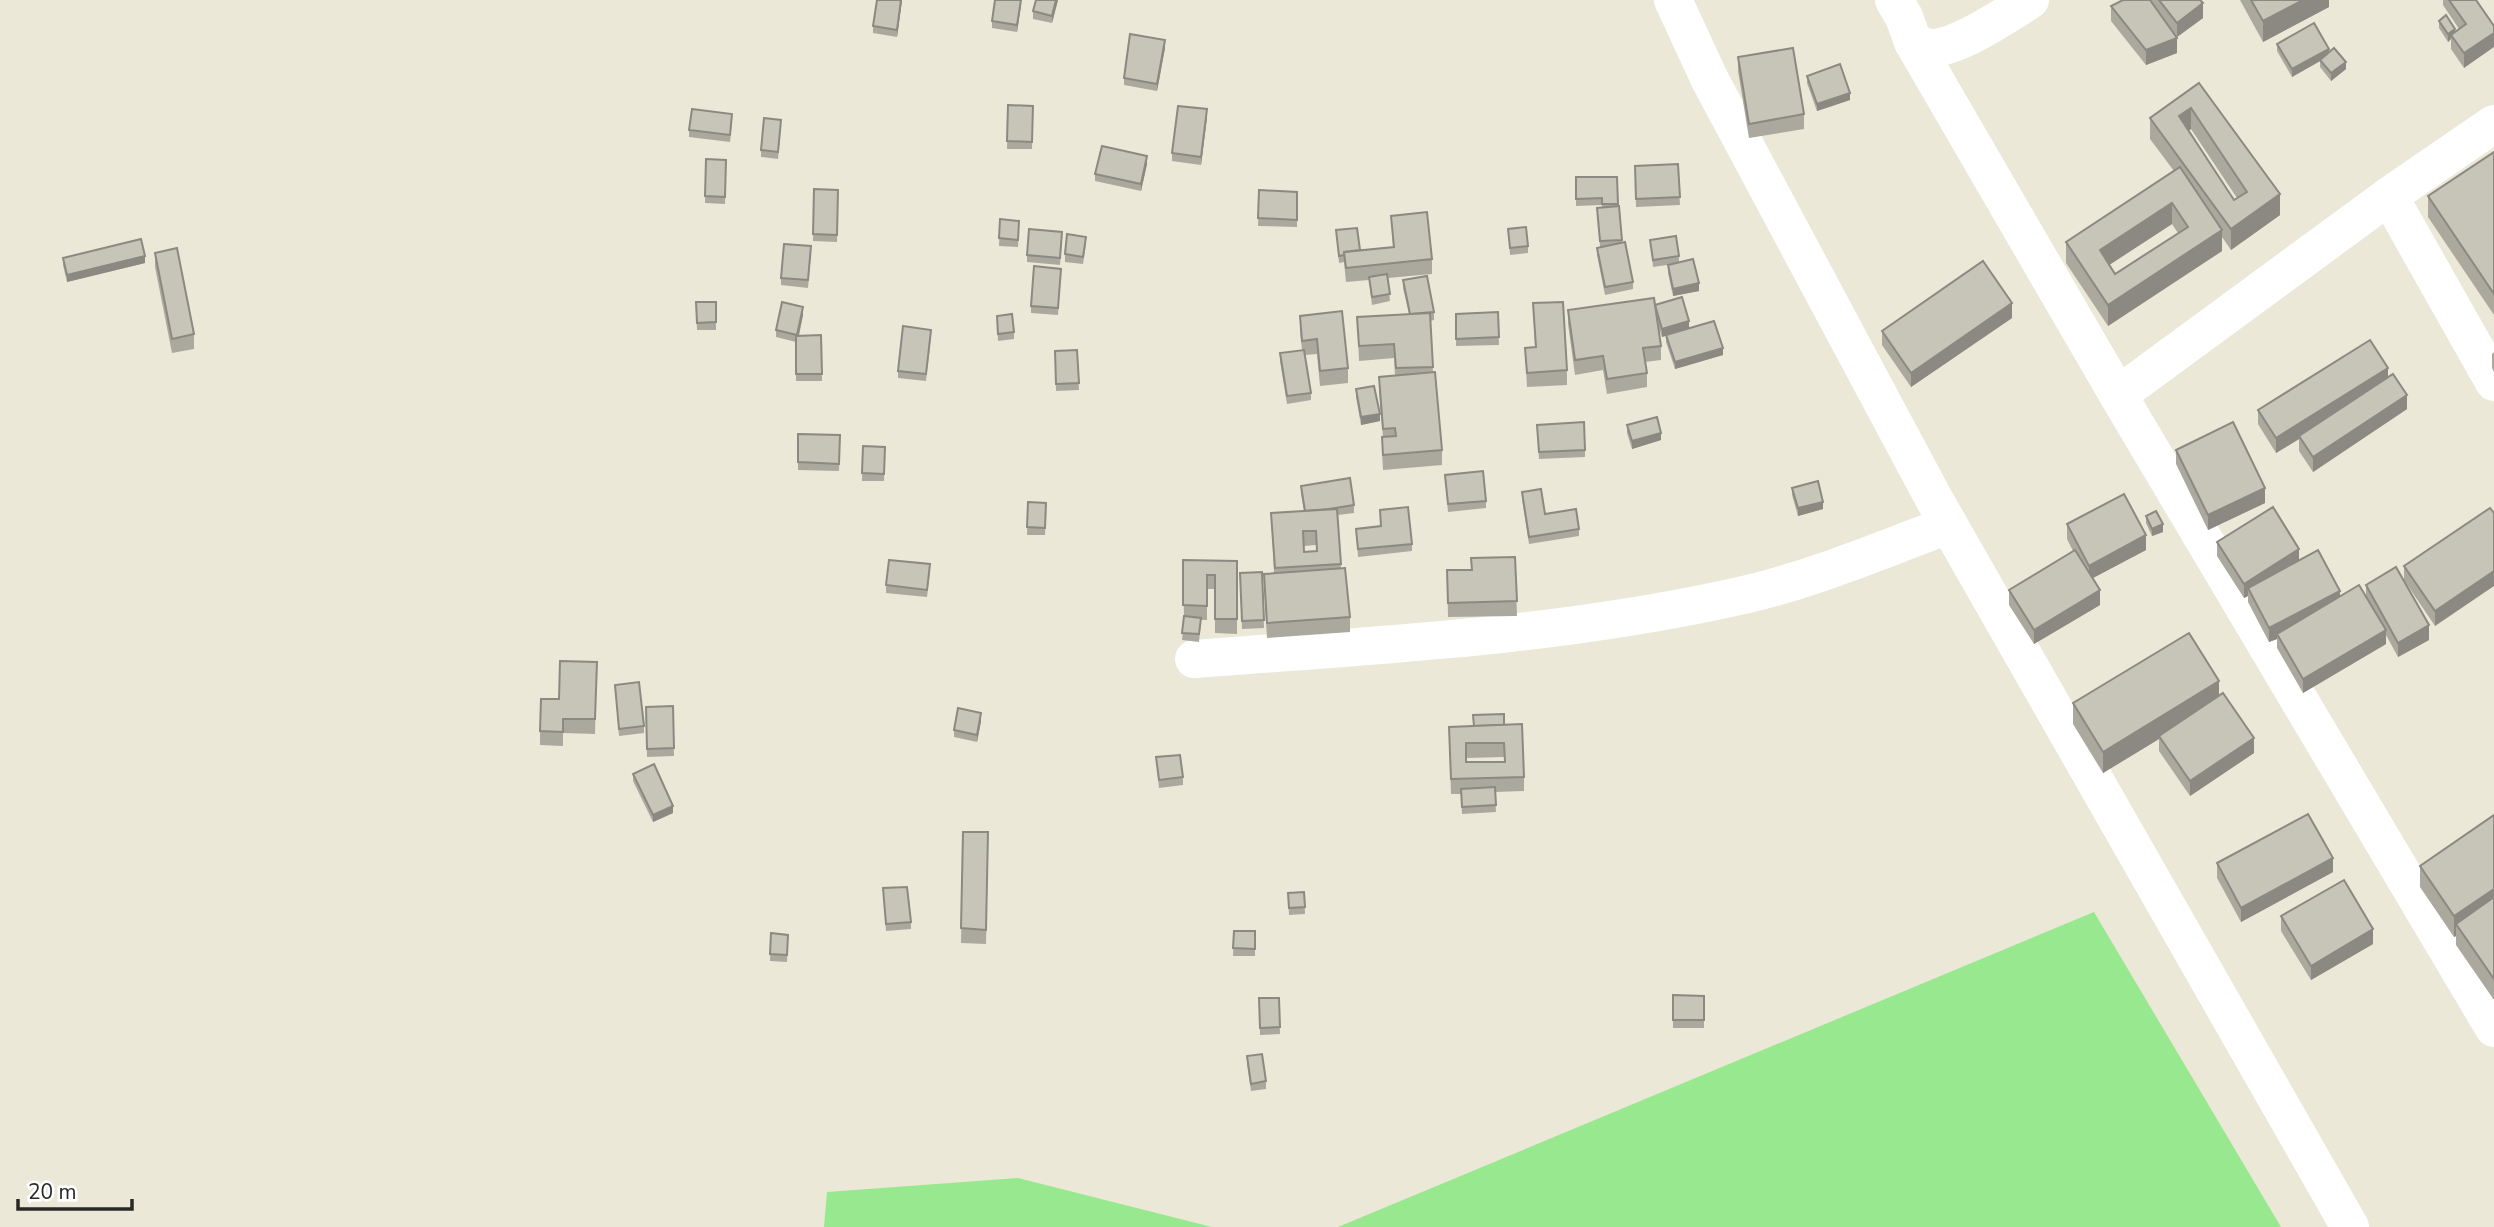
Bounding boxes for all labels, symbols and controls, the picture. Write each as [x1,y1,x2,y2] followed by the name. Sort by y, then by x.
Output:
[18,1168,131,1212] scale bar
[28,1178,77,1206] text: 20 m

